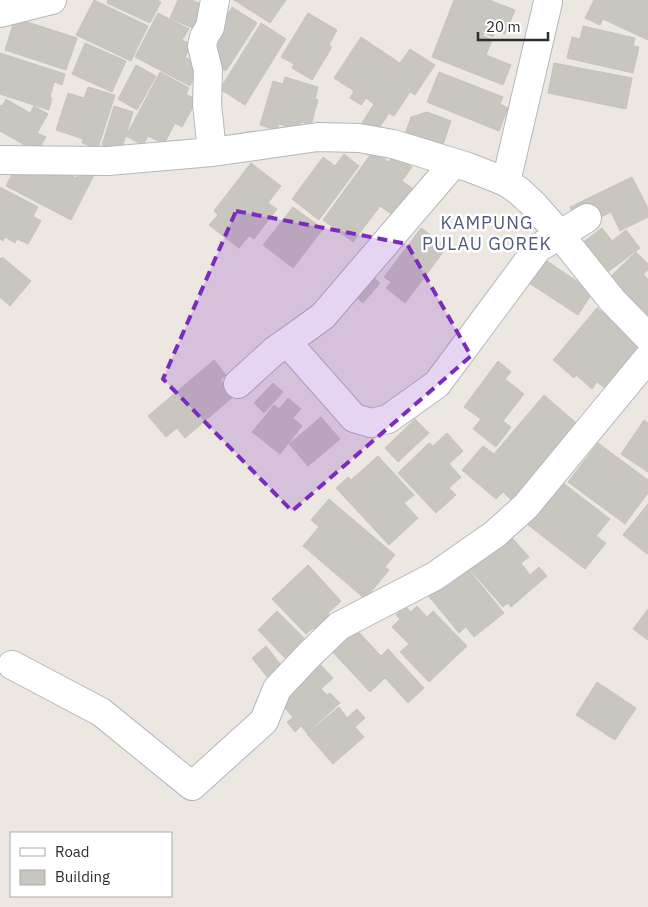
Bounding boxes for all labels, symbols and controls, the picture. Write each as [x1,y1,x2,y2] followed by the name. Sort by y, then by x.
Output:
[478,10,548,42] scale bar
[486,17,521,36] text: 20 m
[422,211,552,255] district label: KAMPUNG PULAU GOREK
[10,832,172,897] legend
[55,842,90,861] text: Road
[55,867,110,886] text: Building

